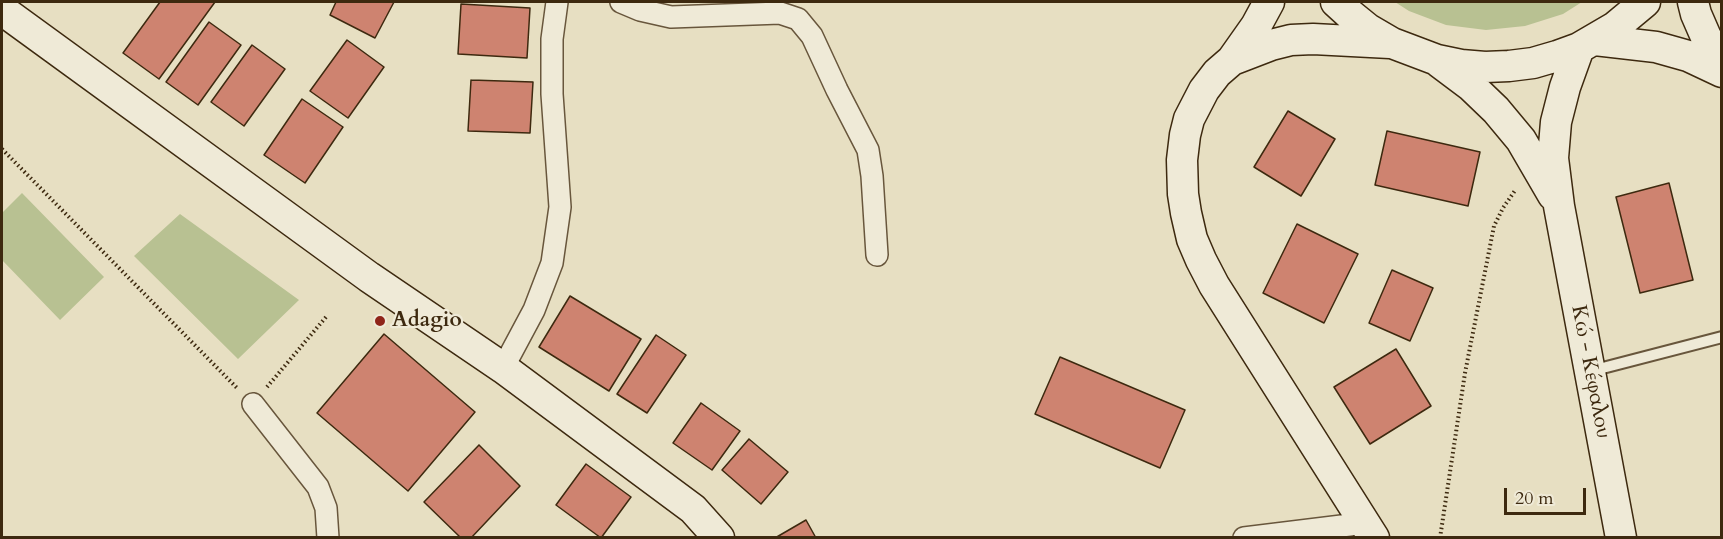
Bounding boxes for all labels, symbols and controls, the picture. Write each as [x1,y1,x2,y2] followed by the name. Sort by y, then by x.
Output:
[1565,303,1615,441] street label: Κώ - Κέφαλου
[392,308,462,334] place label: Adagio
[373,314,387,328] marker: Adagio
[1507,476,1590,514] scale bar
[1515,486,1554,511] text: 20 m

